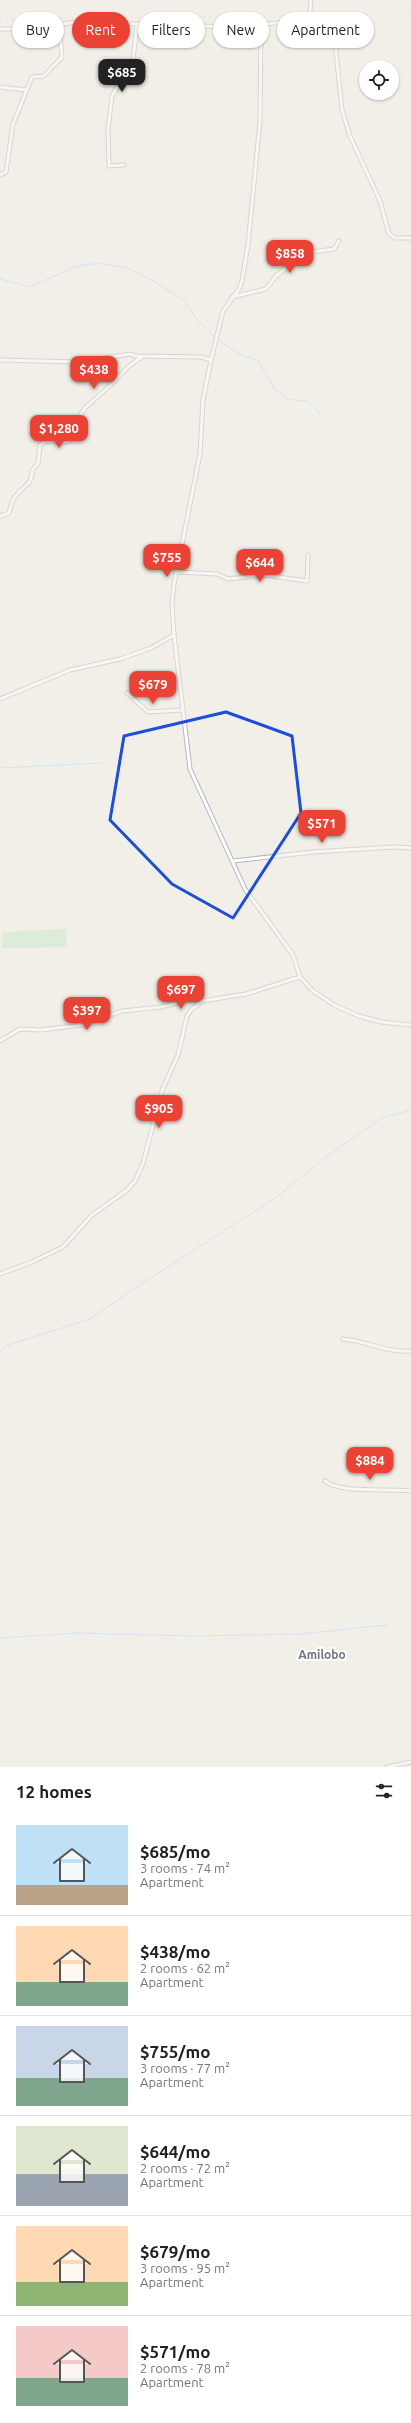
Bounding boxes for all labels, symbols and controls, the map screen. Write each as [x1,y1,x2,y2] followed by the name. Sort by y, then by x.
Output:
[12,12,64,48] chip: Buy
[72,12,130,48] chip: Rent
[138,12,205,48] chip: Filters
[213,12,269,48] chip: New
[277,12,374,48] chip: Apartment
[98,59,146,93] pin: $685
[359,60,399,100] map controls
[359,60,399,100] button: locate
[107,65,137,79] text: $685
[266,240,314,274] pin: $858
[275,246,305,260] text: $858
[70,356,118,390] pin: $438
[79,362,109,376] text: $438
[26,415,92,449] pin: $1,280
[39,421,79,435] text: $1,280
[143,544,191,578] pin: $755
[236,549,284,583] pin: $644
[152,550,182,564] text: $755
[245,555,275,569] text: $644
[129,671,177,705] pin: $679
[138,677,168,691] text: $679
[298,810,346,844] pin: $571
[307,816,337,830] text: $571
[157,976,205,1010] pin: $697
[166,982,196,996] text: $697
[63,997,111,1031] pin: $397
[72,1003,102,1017] text: $397
[135,1095,183,1129] pin: $905
[144,1101,174,1115] text: $905
[346,1447,394,1481] pin: $884
[355,1453,385,1467] text: $884
[298,1648,346,1661] district label: Amilobo
[373,1780,395,1802] icon: filters
[16,1782,92,1801] text: 12 homes
[48,1841,96,1889] icon: home
[140,1842,210,1861] text: $685/mo
[140,1861,230,1875] text: 3 rooms · 74 m²
[140,1875,204,1889] text: Apartment
[48,1942,96,1990] icon: home
[140,1942,210,1961] text: $438/mo
[140,1961,230,1975] text: 2 rooms · 62 m²
[140,1975,204,1989] text: Apartment
[48,2042,96,2090] icon: home
[140,2042,210,2061] text: $755/mo
[140,2061,230,2075] text: 3 rooms · 77 m²
[140,2075,204,2089] text: Apartment
[48,2142,96,2190] icon: home
[140,2142,210,2161] text: $644/mo
[140,2161,230,2175] text: 2 rooms · 72 m²
[140,2175,204,2189] text: Apartment
[48,2242,96,2290] icon: home
[140,2242,210,2261] text: $679/mo
[140,2261,230,2275] text: 3 rooms · 95 m²
[140,2275,204,2289] text: Apartment
[48,2342,96,2390] icon: home
[140,2342,210,2361] text: $571/mo
[140,2361,230,2375] text: 2 rooms · 78 m²
[140,2375,204,2389] text: Apartment

